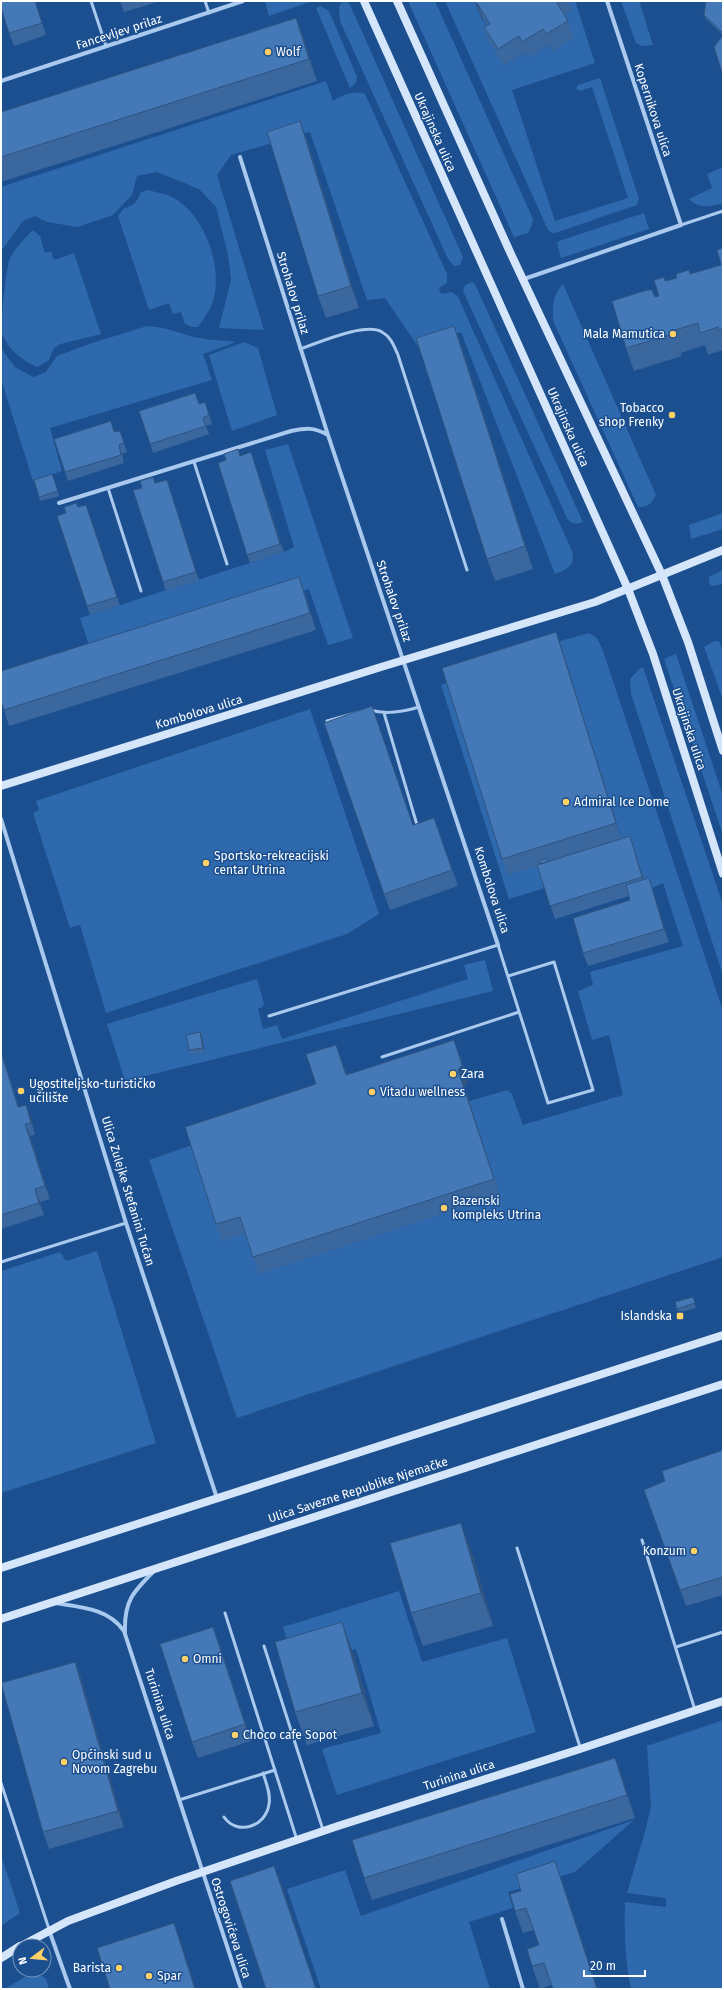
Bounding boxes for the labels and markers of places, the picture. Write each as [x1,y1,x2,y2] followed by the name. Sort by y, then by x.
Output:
[276,45,301,59] place label: Wolf
[263,47,273,57] marker: Wolf
[583,327,665,341] place label: Mala Mamutica
[668,329,678,339] marker: Mala Mamutica
[599,401,664,429] place label: Tobacco shop Frenky
[667,410,677,420] marker: Tobacco shop Frenky
[574,795,669,809] place label: Admiral Ice Dome
[561,797,571,807] marker: Admiral Ice Dome
[214,849,329,877] place label: Sportsko-rekreacijski centar Utrina
[201,858,211,868] marker: Sportsko-rekreacijski centar Utrina
[461,1067,484,1081] place label: Zara
[448,1069,458,1079] marker: Zara
[29,1077,156,1105] place label: Ugostiteljsko-turističko učilište
[380,1085,465,1099] place label: Vitadu wellness
[16,1086,26,1096] marker: Ugostiteljsko-turističko učilište
[367,1087,377,1097] marker: Vitadu wellness
[452,1194,541,1222] place label: Bazenski kompleks Utrina
[439,1203,449,1213] marker: Bazenski kompleks Utrina
[621,1309,672,1323] place label: Islandska
[675,1311,685,1321] marker: Islandska
[643,1544,686,1558] place label: Konzum
[689,1546,699,1556] marker: Konzum
[193,1652,222,1666] place label: Omni
[180,1654,190,1664] marker: Omni
[243,1728,338,1742] place label: Choco cafe Sopot
[230,1730,240,1740] marker: Choco cafe Sopot
[72,1748,157,1776] place label: Općinski sud u Novom Zagrebu
[59,1757,69,1767] marker: Općinski sud u Novom Zagrebu
[73,1961,111,1975] place label: Barista
[114,1963,124,1973] marker: Barista
[157,1969,182,1983] place label: Spar
[144,1971,154,1981] marker: Spar

